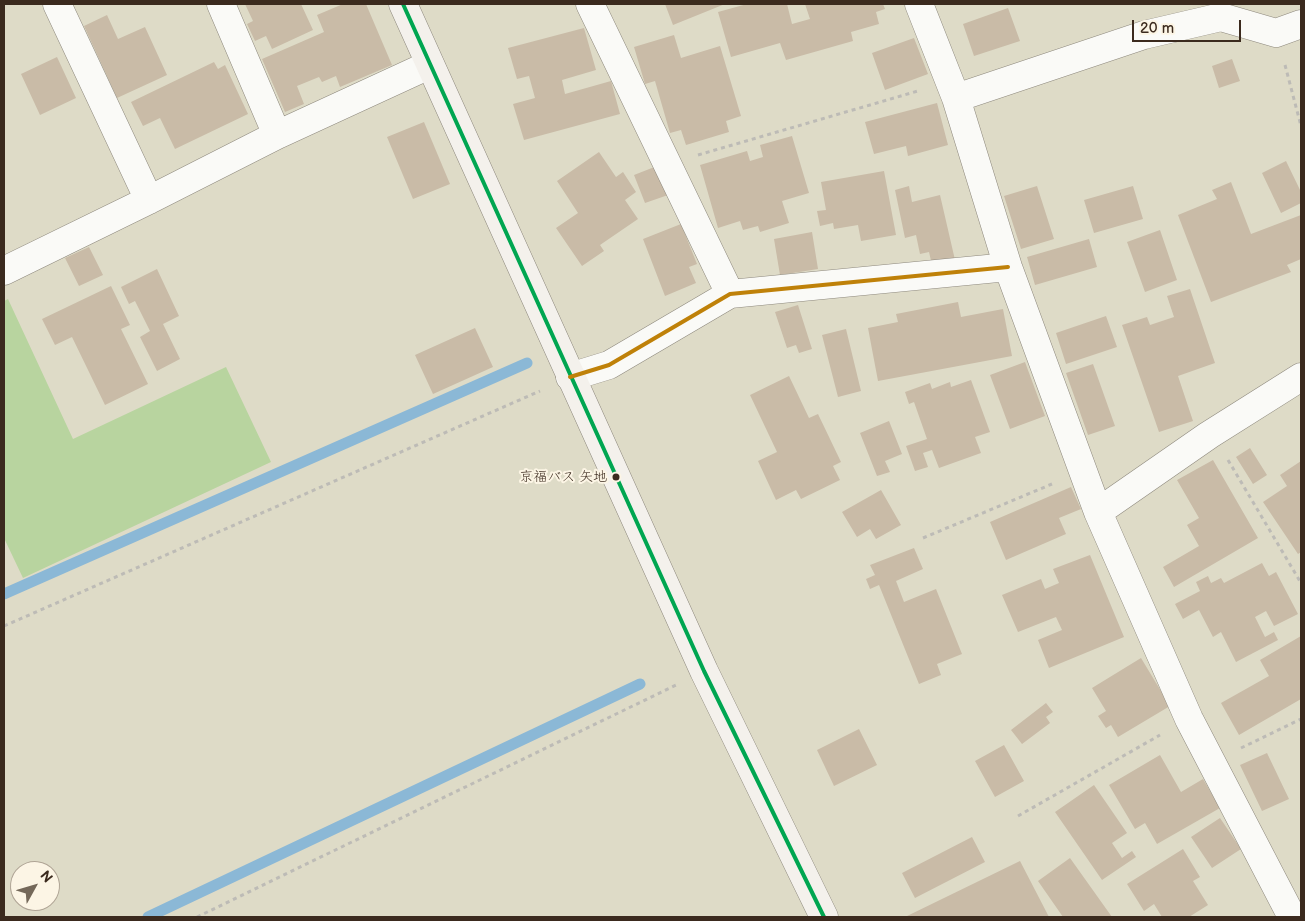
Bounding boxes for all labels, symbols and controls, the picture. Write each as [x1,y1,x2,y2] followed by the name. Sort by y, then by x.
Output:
[1135,10,1244,42] scale bar
[1140,19,1174,38] text: 20 m
[519,469,607,485] place label: 京福バス 矢地
[611,472,621,482] marker: 京福バス 矢地
[10,861,60,911] north arrow
[36,867,56,886] text: N

